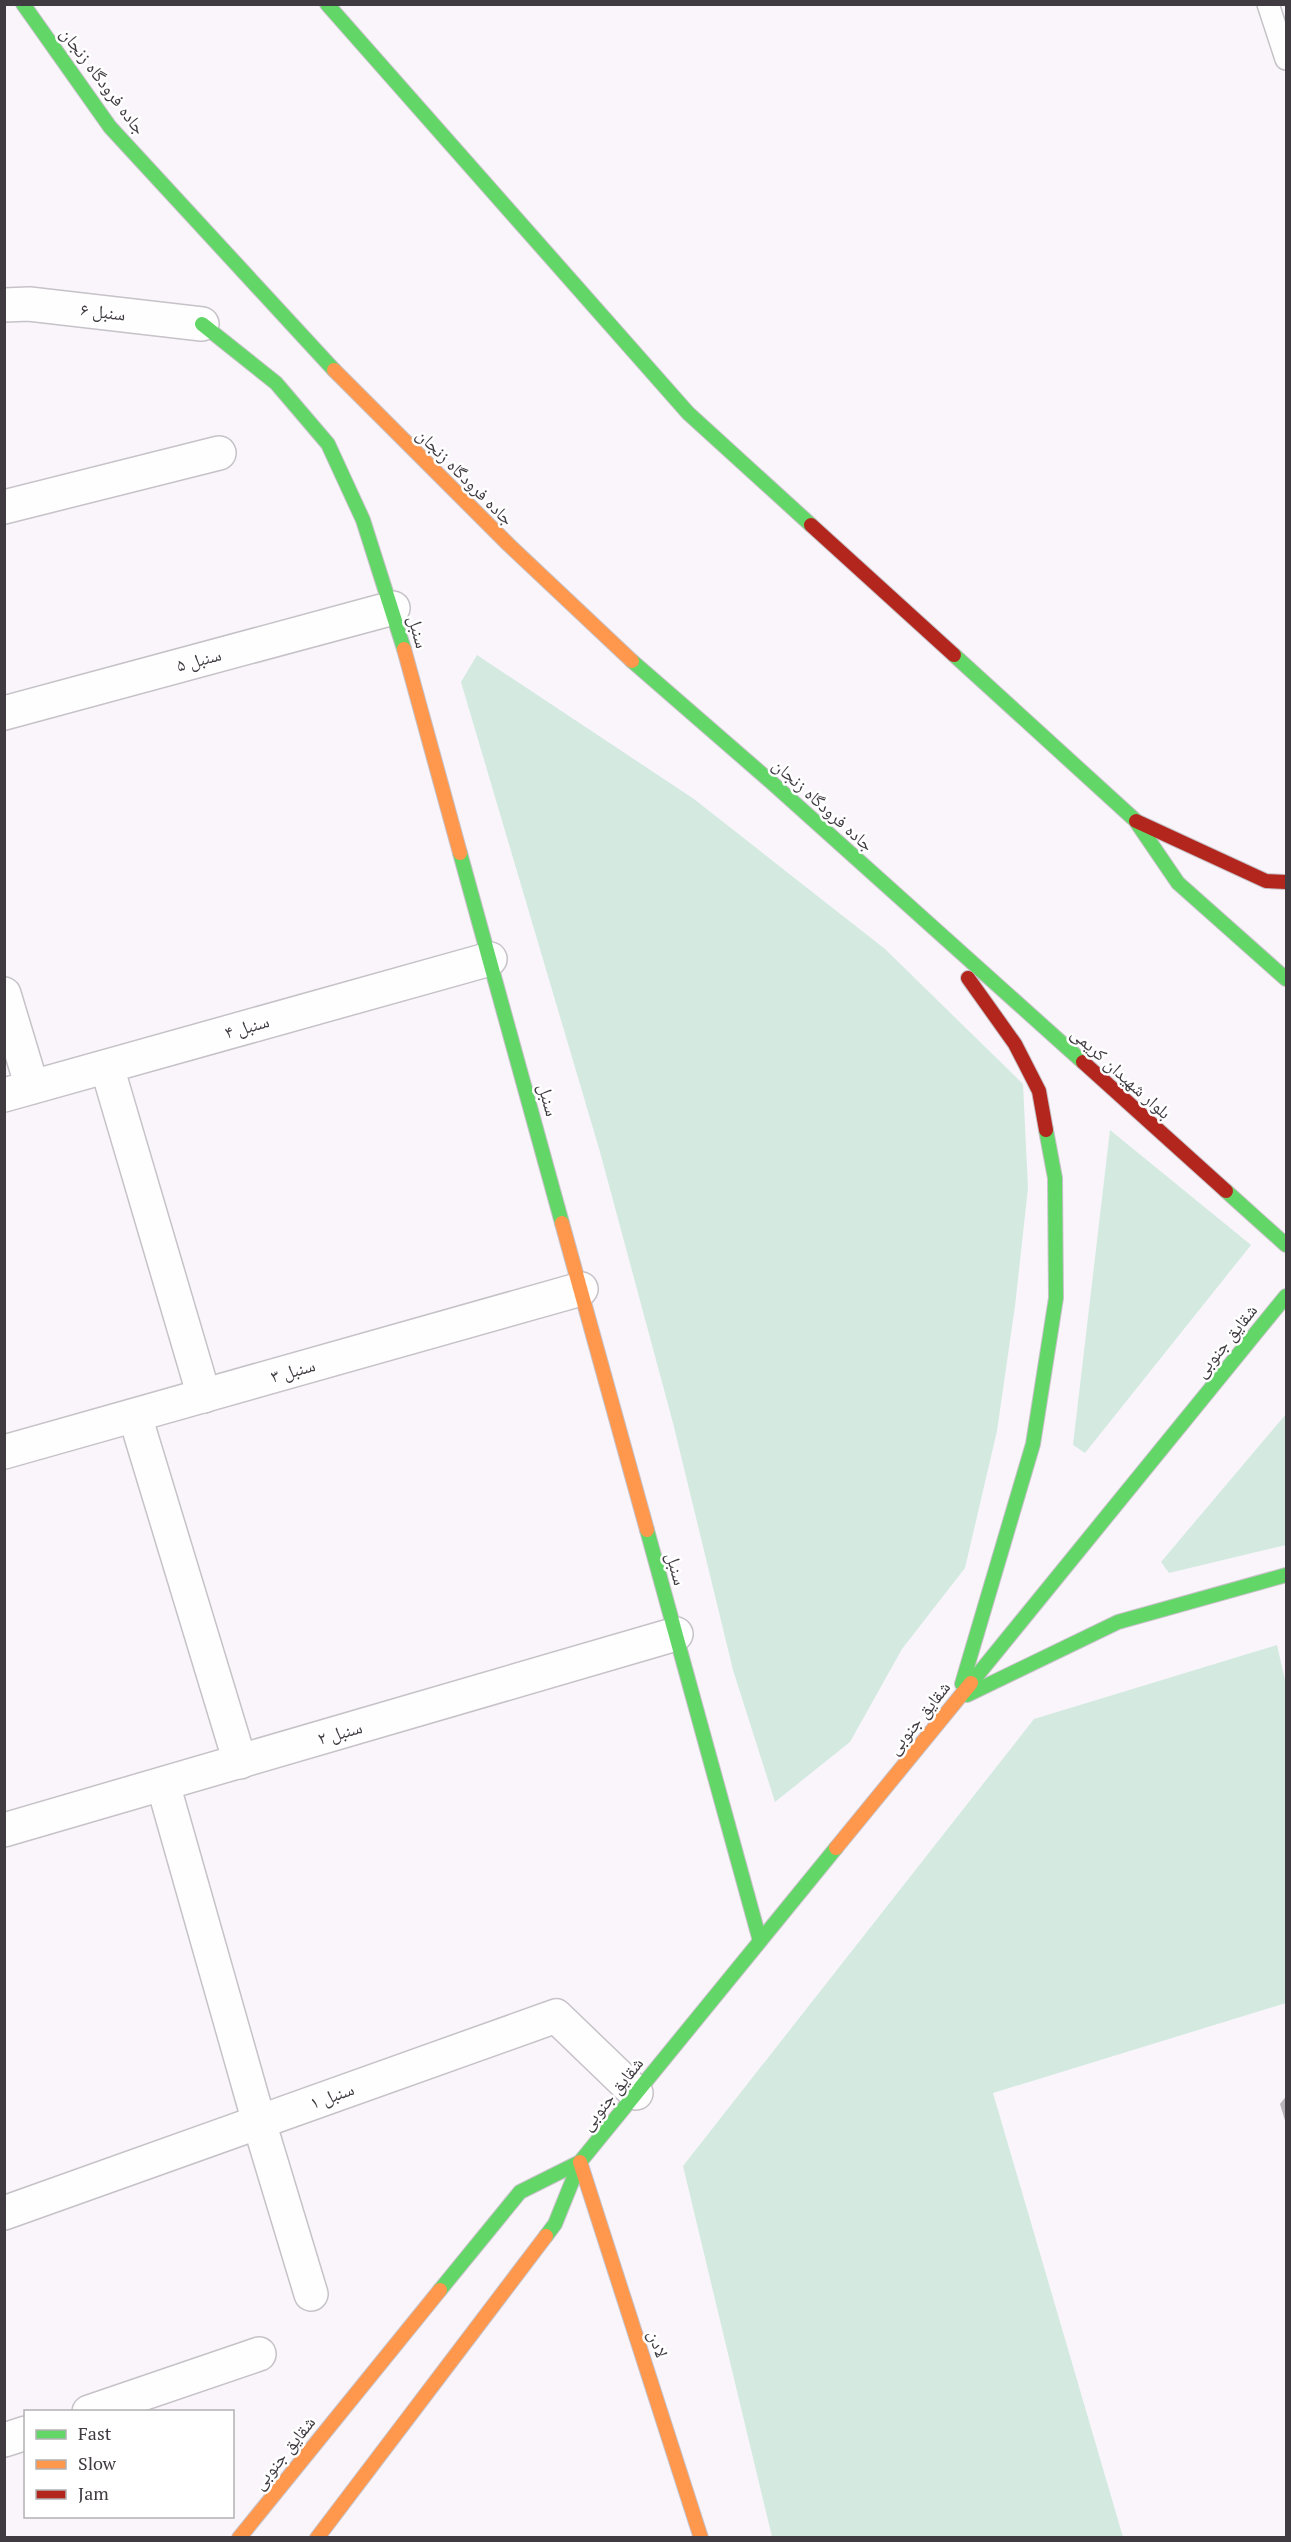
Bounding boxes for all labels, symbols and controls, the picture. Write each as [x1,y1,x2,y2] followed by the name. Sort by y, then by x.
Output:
[56,22,152,139] street label: جاده فرودگاه زنجان
[79,296,127,326] street label: سنبل ۶
[412,422,520,530] street label: جاده فرودگاه زنجان
[403,613,435,651] street label: سنبل
[174,642,224,677] street label: سنبل ۵
[768,752,879,856] street label: جاده فرودگاه زنجان
[222,1008,272,1044] street label: سنبل ۴
[1066,1021,1177,1124] street label: بلوار شهیدان کریمی
[533,1081,565,1119] street label: سنبل
[1188,1299,1262,1382] street label: شقایق جنوبی
[268,1352,318,1388] street label: سنبل ۳
[661,1550,693,1588] street label: سنبل
[881,1676,955,1759] street label: شقایق جنوبی
[315,1714,365,1750] street label: سنبل ۲
[574,2052,648,2135] street label: شقایق جنوبی
[306,2076,357,2114] street label: سنبل ۱
[643,2327,675,2360] street label: لادن
[24,2410,234,2518] legend
[246,2411,320,2494] street label: شقایق جنوبی
[78,2421,112,2445] text: Fast
[78,2451,117,2475] text: Slow
[78,2481,109,2505] text: Jam

